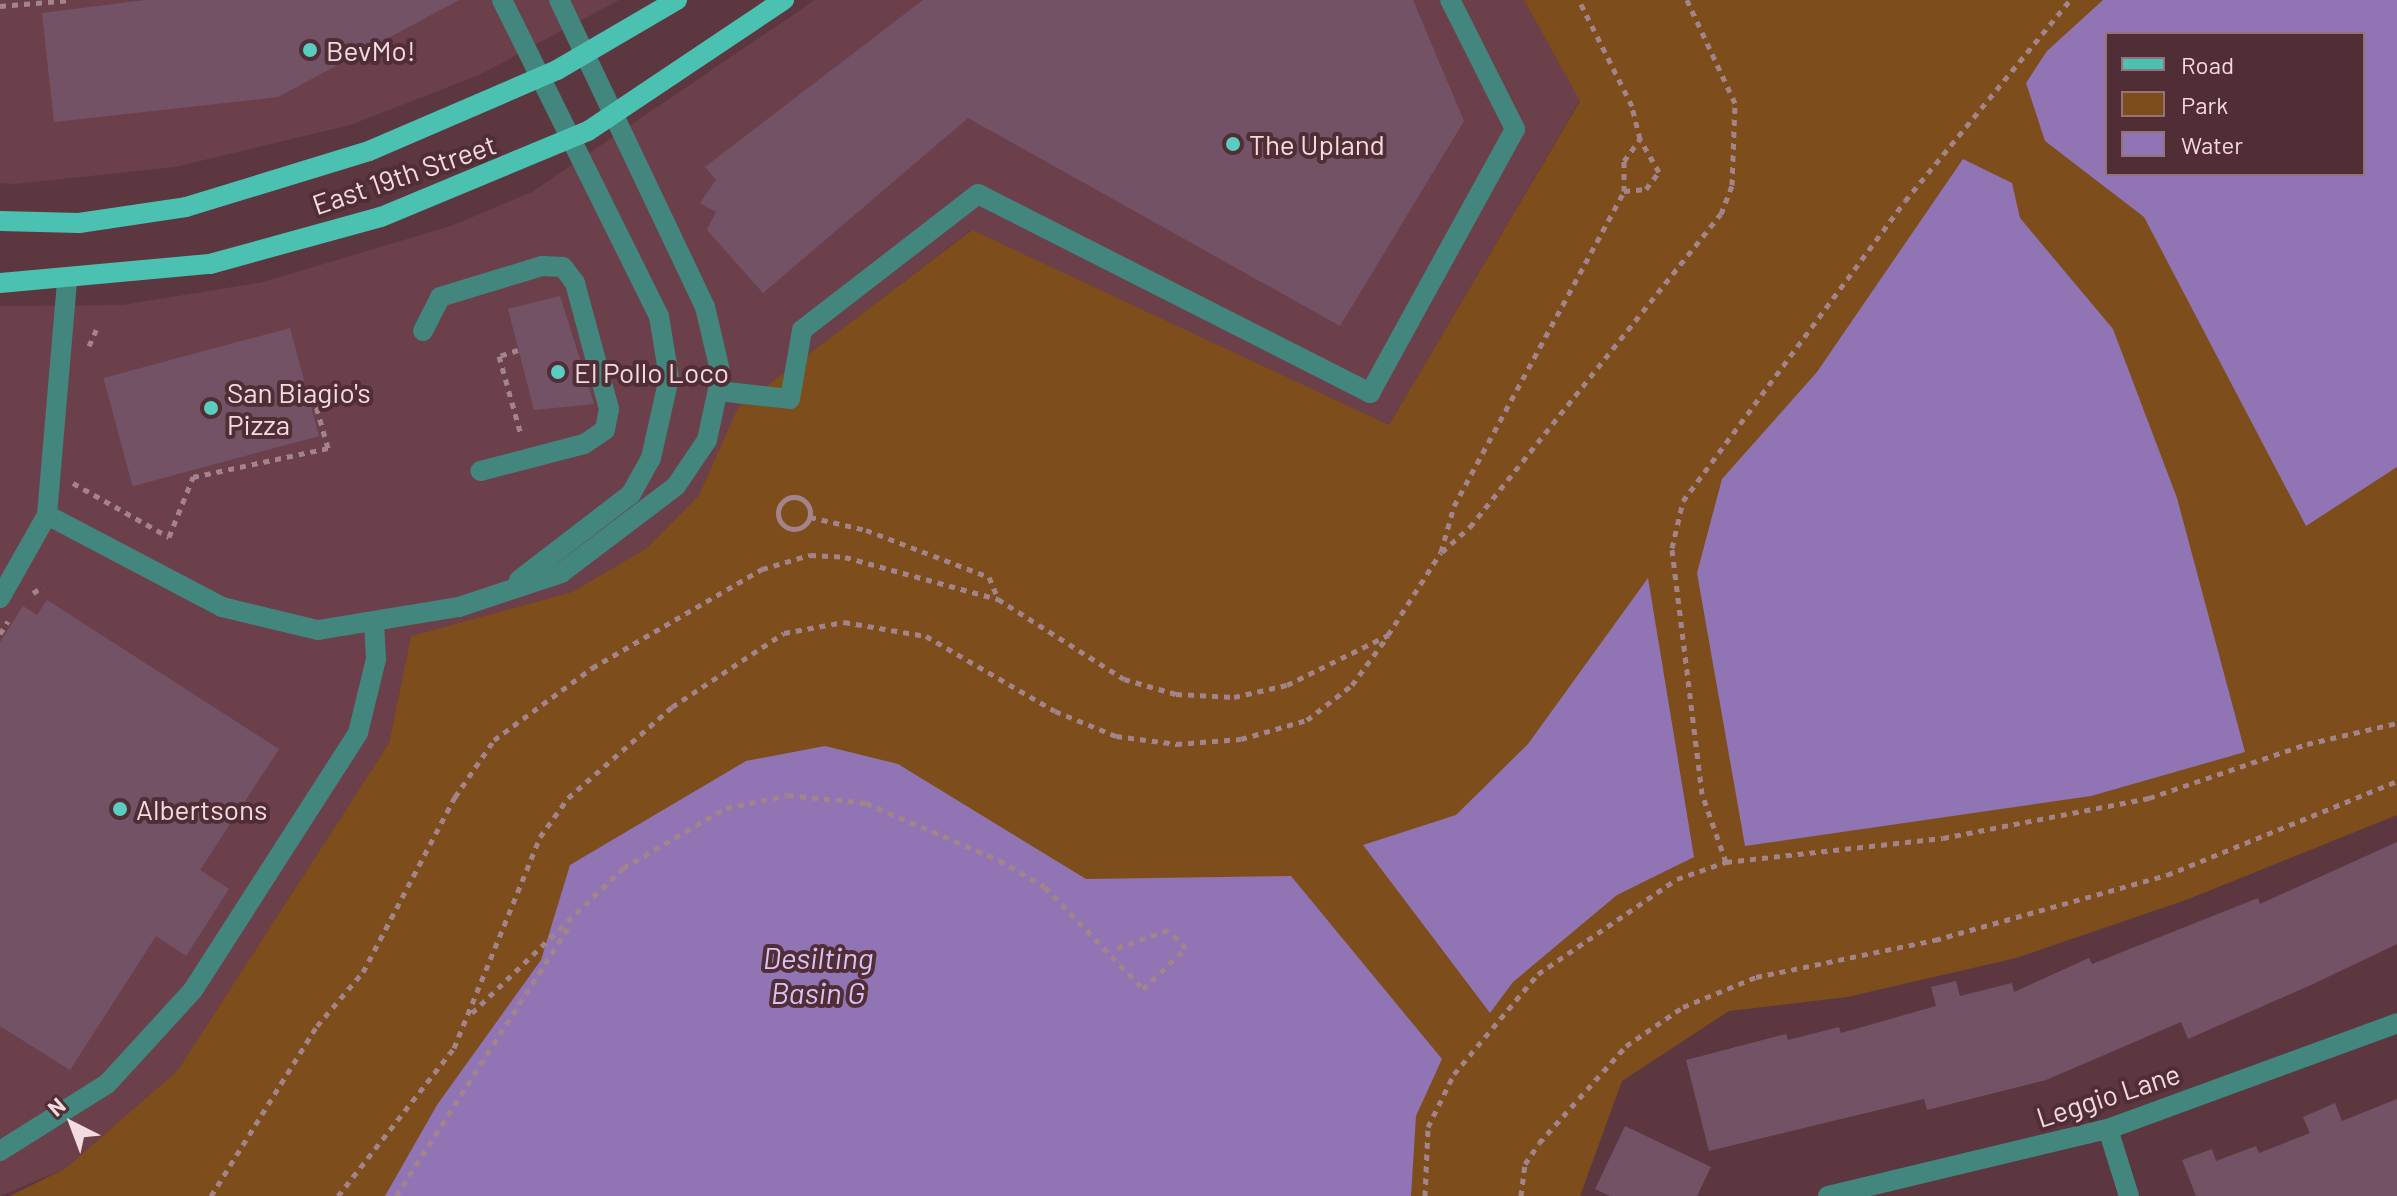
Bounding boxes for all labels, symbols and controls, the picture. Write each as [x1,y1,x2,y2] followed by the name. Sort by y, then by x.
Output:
[2105,32,2365,176] legend
[326,33,416,67] place label: BevMo!
[301,41,319,59] marker: BevMo!
[2181,50,2234,79] text: Road
[2181,90,2228,119] text: Park
[308,127,500,221] street label: East 19th Street
[1249,127,1385,161] place label: The Upland
[2181,130,2243,159] text: Water
[1224,135,1242,153] marker: The Upland
[574,355,729,389] place label: El Pollo Loco
[549,363,567,381] marker: El Pollo Loco
[227,375,371,441] place label: San Biagio's Pizza
[202,399,220,417] marker: San Biagio's Pizza
[136,792,268,826] place label: Albertsons
[111,800,129,818] marker: Albertsons
[763,939,873,1010] water label: Desilting Basin G
[2032,1056,2184,1134] street label: Leggio Lane
[32,1084,112,1164] north arrow
[42,1092,70,1121] text: N

